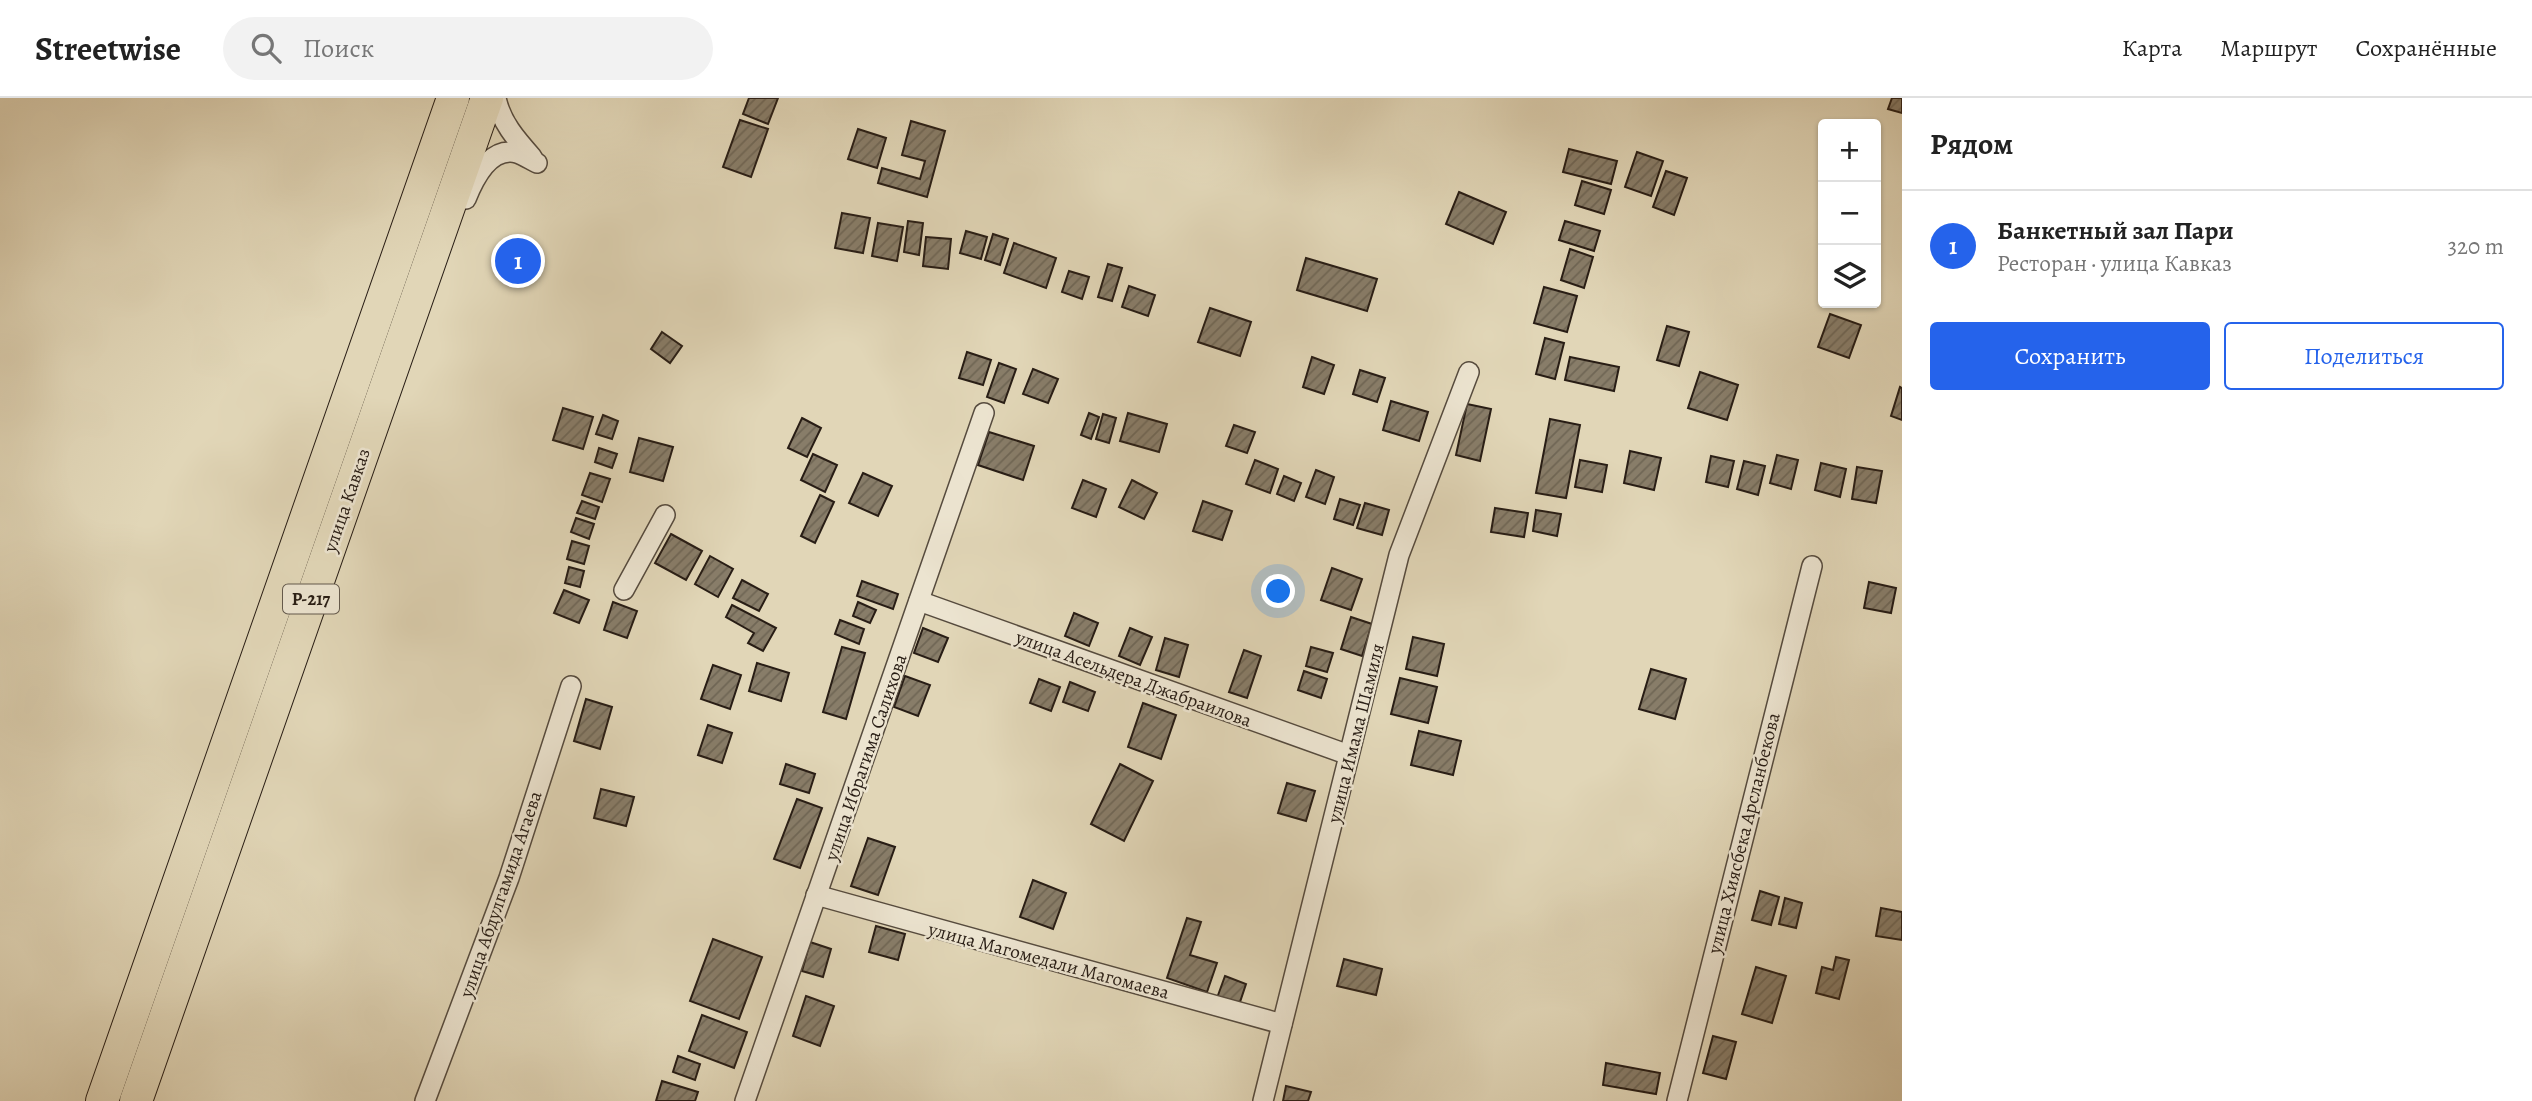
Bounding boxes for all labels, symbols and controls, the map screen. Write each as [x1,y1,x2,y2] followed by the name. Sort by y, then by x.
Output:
[223,17,713,80] search box
[35,26,181,71] text: Streetwise
[247,29,285,67] icon: search
[303,31,374,66] text: Поиск
[2122,32,2182,64] text: Карта
[2220,32,2318,64] text: Маршрут
[2356,32,2497,64] text: Сохранённые
[1818,119,1881,308] map controls
[1818,119,1881,182] button: +
[1930,124,2013,164] text: Рядом
[1818,182,1881,245] button: −
[1997,213,2234,248] text: Банкетный зал Пари
[1949,231,1957,262] text: 1
[2448,231,2504,262] text: 320 m
[495,235,541,287] pin: 1
[1818,245,1881,308] button: layers
[1997,248,2232,279] text: Ресторан · улица Кавказ
[1930,322,2210,390] button: Сохранить
[2224,322,2504,390] button: Поделиться
[317,445,377,557] street label: улица Кавказ
[1261,574,1295,608] your location
[283,584,339,614] road number: Р-217
[1011,624,1256,734] street label: улица Асельдера Джабраилова
[1321,641,1391,827] street label: улица Имама Шамиля
[818,650,914,865] street label: улица Ибрагима Салихова
[1701,710,1787,957] street label: улица Хиясбека Арсланбекова
[453,787,549,1002] street label: улица Абдулгамида Агаева
[924,916,1172,1006] street label: улица Магомедали Магомаева

